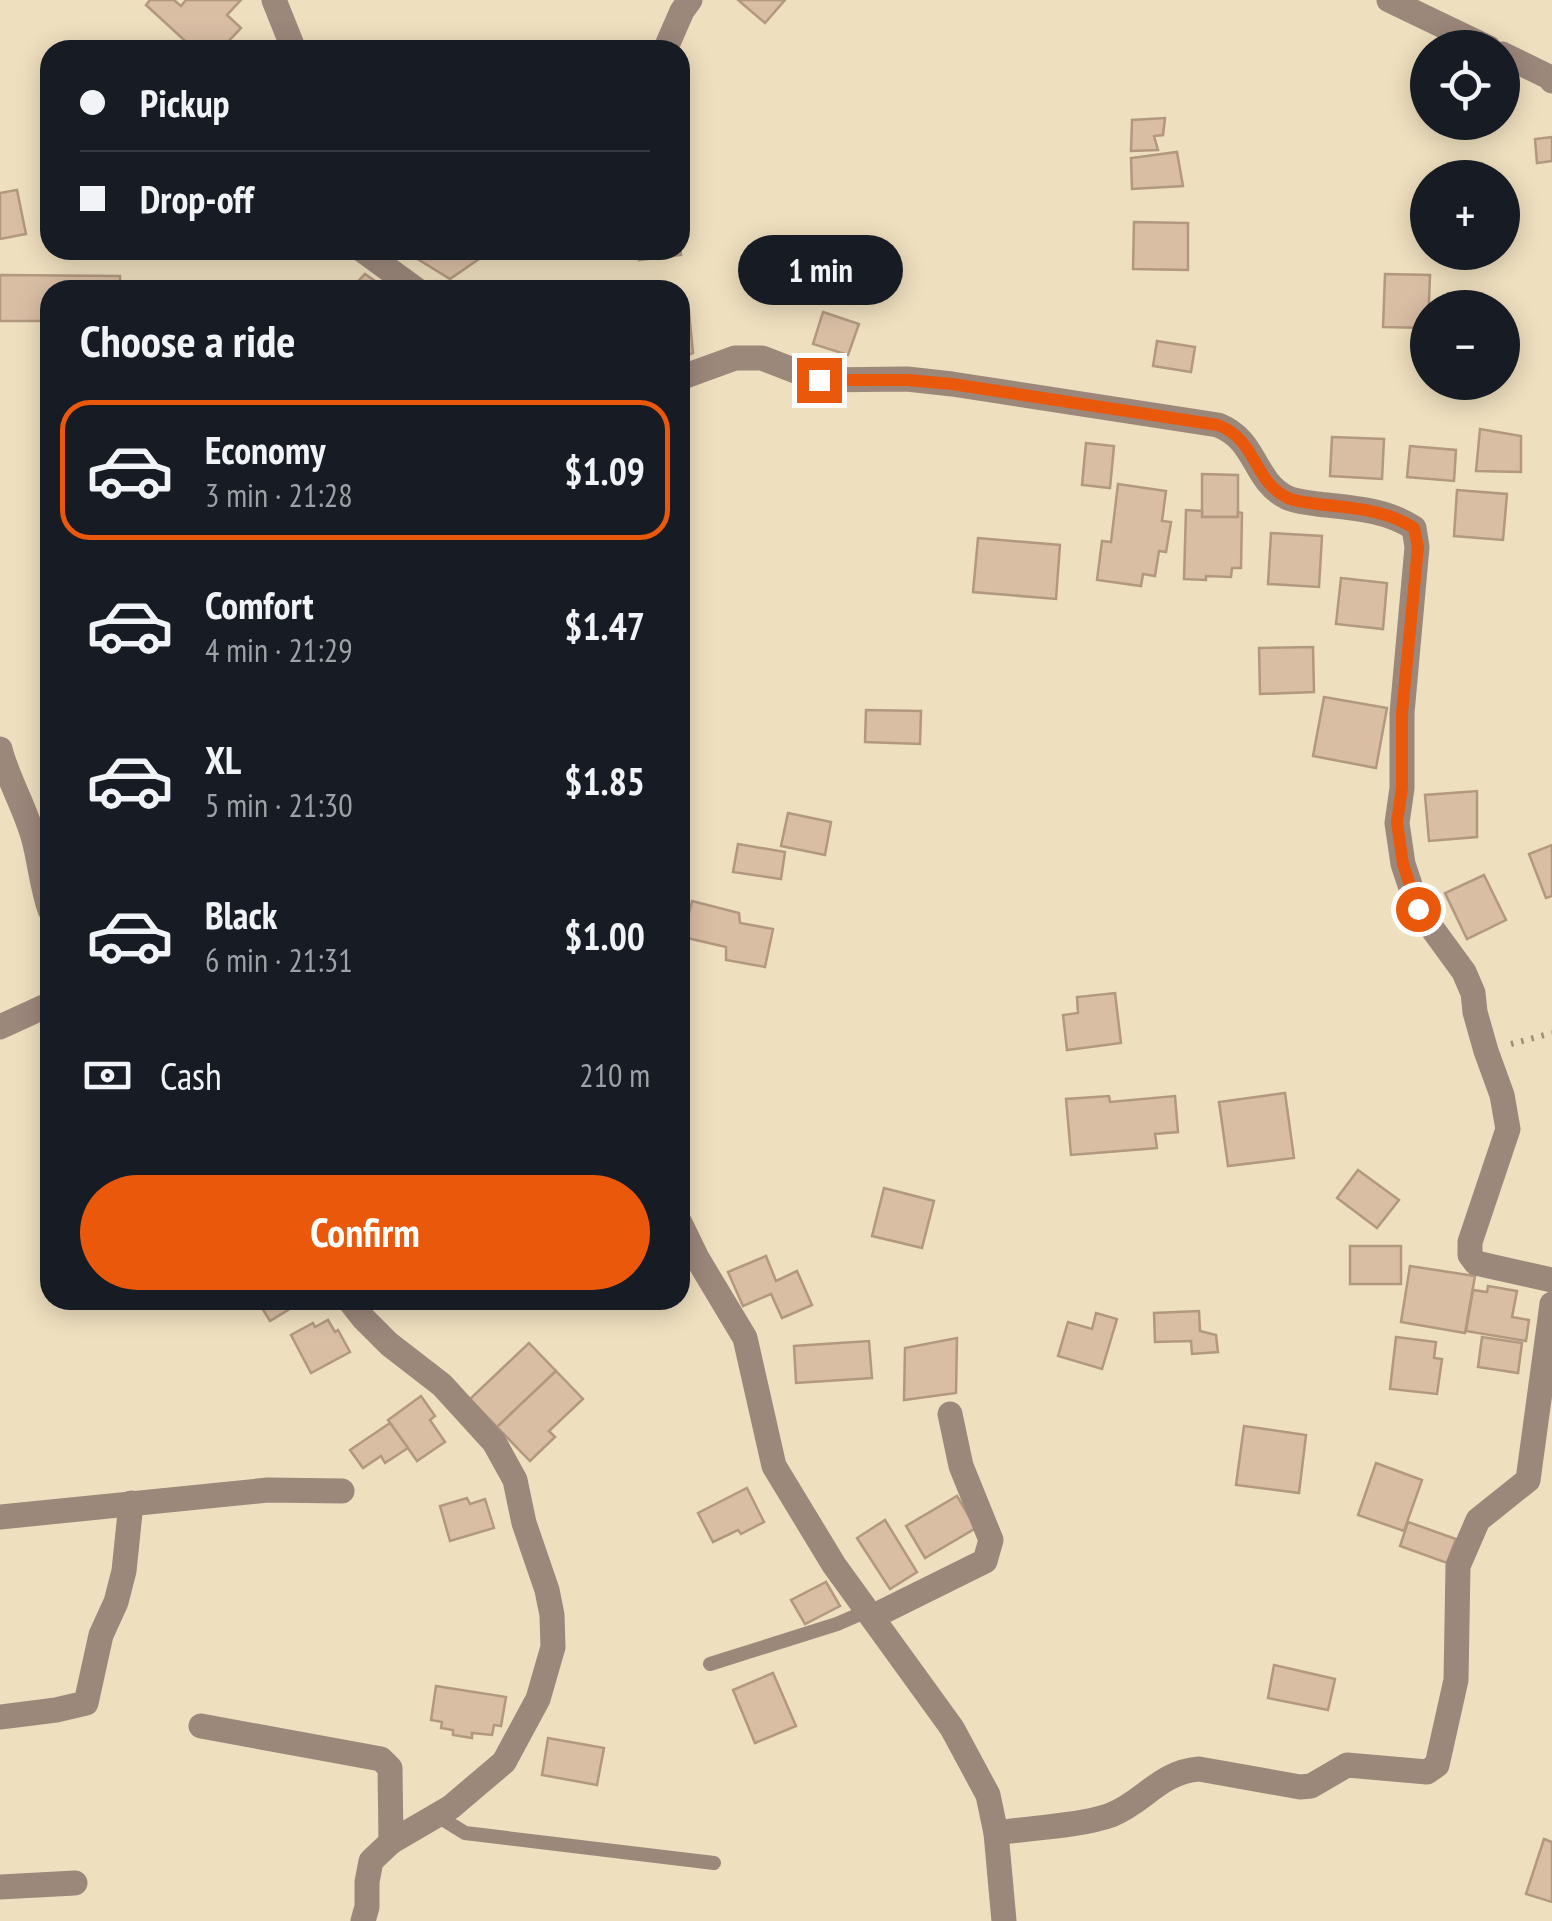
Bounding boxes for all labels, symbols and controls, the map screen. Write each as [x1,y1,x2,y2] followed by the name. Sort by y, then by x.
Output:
[1410,30,1520,400] map controls
[1410,30,1520,140] button: locate
[140,78,230,127] text: Pickup
[1410,160,1520,270] button: +
[140,174,254,223] text: Drop-off
[736,235,902,305] callout: 1 min
[788,249,853,291] text: 1 min
[1410,290,1520,400] button: −
[80,311,295,369] text: Choose a ride
[797,358,842,403] route end
[85,425,175,515] icon: car
[205,425,325,474] text: Economy
[564,446,645,495] text: $1.09
[205,474,353,516] text: 3 min · 21:28
[85,580,175,670] icon: car
[205,580,314,629] text: Comfort
[564,601,645,650] text: $1.47
[205,629,353,671] text: 4 min · 21:29
[85,735,175,825] icon: car
[205,735,241,784] text: XL
[564,756,645,805] text: $1.85
[205,784,353,826] text: 5 min · 21:30
[1396,887,1441,932] route start
[85,890,175,980] icon: car
[205,890,278,939] text: Black
[564,911,645,960] text: $1.00
[205,939,353,981] text: 6 min · 21:31
[80,1048,135,1103] icon: cash
[160,1051,222,1100] text: Cash
[579,1054,650,1096] text: 210 m
[80,1175,650,1290] button: Confirm

